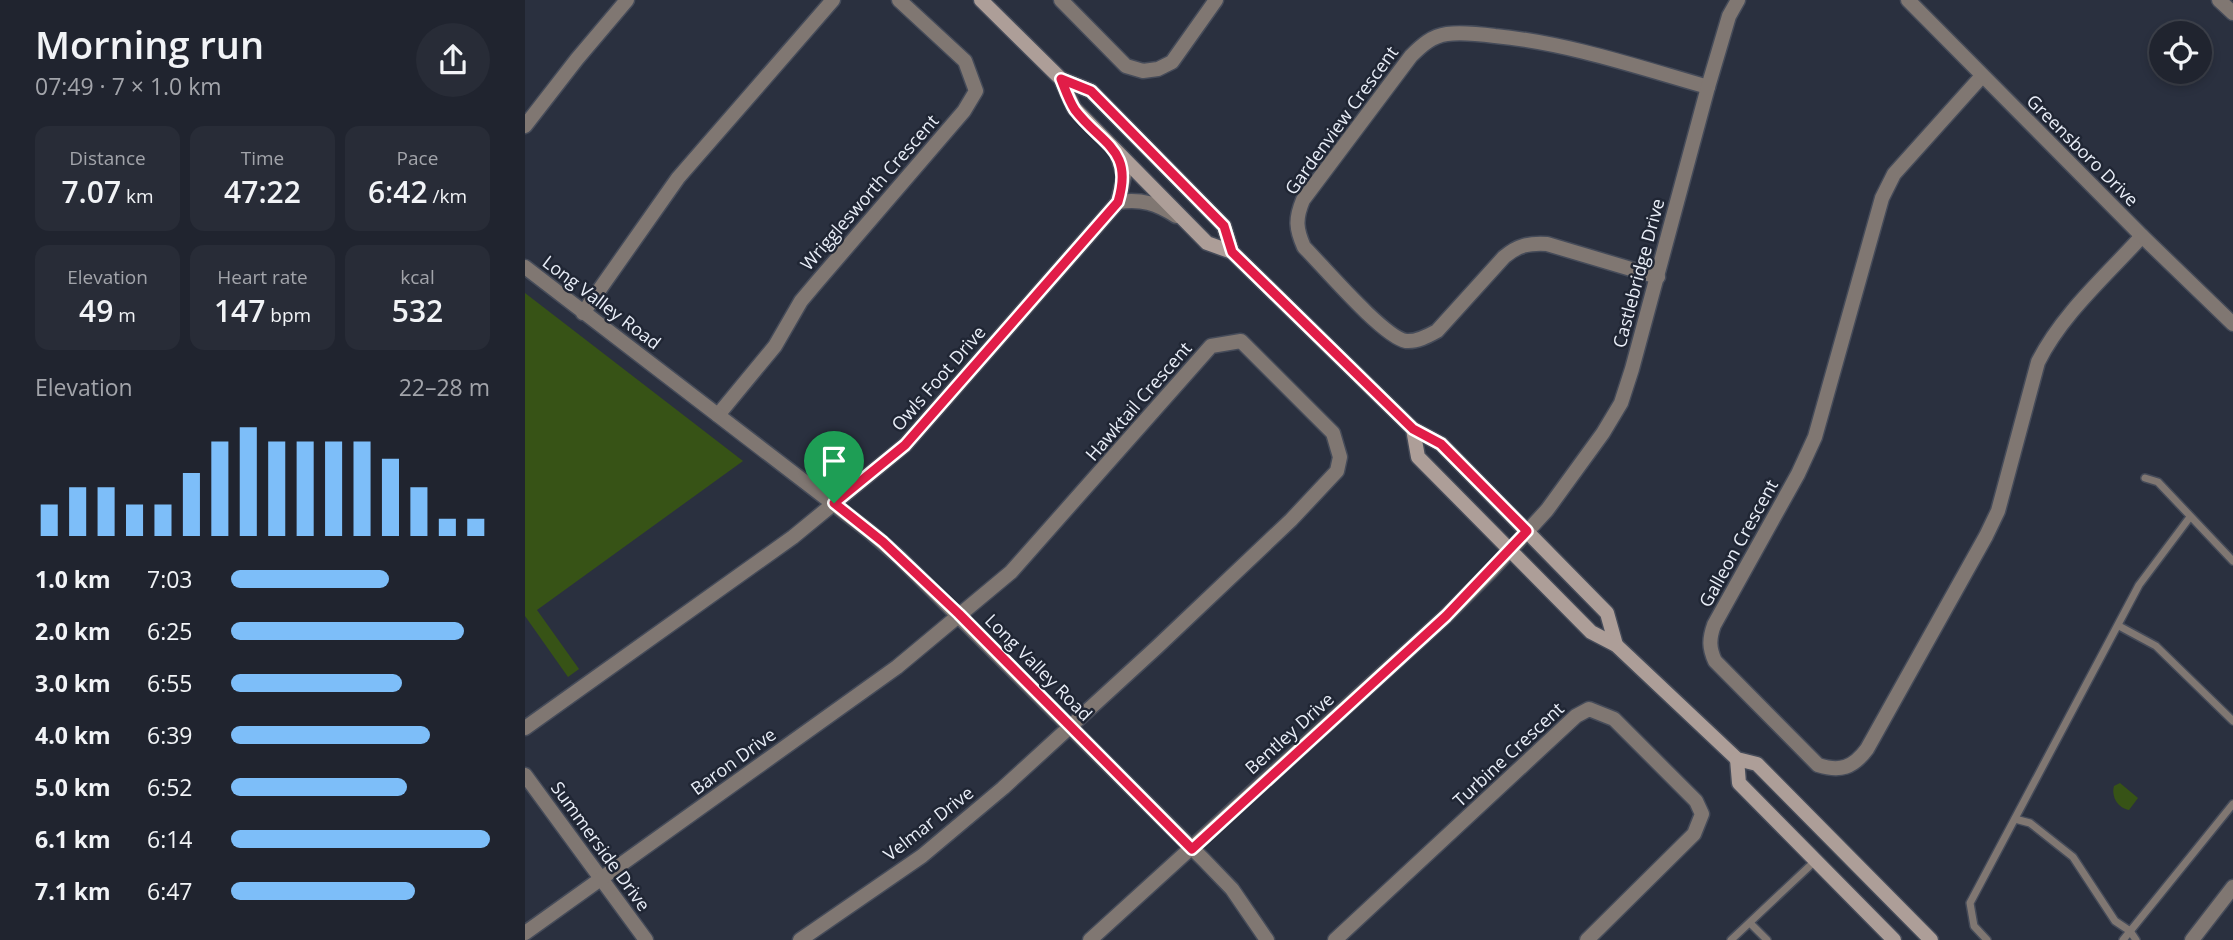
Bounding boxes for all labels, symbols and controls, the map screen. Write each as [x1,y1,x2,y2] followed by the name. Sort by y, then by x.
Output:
[35,18,264,70] text: Morning run
[2149,21,2212,84] map controls
[2149,21,2212,84] button: locate
[416,23,490,97] button: share
[1279,41,1403,199] street label: Gardenview Crescent
[35,70,222,102] text: 07:49 · 7 × 1.0 km
[2022,89,2144,211] street label: Greensboro Drive
[795,109,943,275] street label: Wrigglesworth Crescent
[69,145,146,171] text: Distance
[241,145,284,171] text: Time
[397,145,438,171] text: Pace
[61,171,121,212] text: 7.07
[224,171,301,212] text: 47:22
[368,171,428,212] text: 6:42
[121,183,154,209] text: km
[428,183,467,209] text: /km
[1607,196,1669,350] street label: Castlebridge Drive
[538,250,666,354] street label: Long Valley Road
[67,264,148,290] text: Elevation
[217,264,308,290] text: Heart rate
[400,264,435,290] text: kcal
[79,290,113,331] text: 49
[214,290,265,331] text: 147
[392,290,443,331] text: 532
[113,302,136,328] text: m
[265,302,311,328] text: bpm
[886,320,990,436] street label: Owls Foot Drive
[1080,336,1196,466] street label: Hawktail Crescent
[35,371,133,403] text: Elevation
[399,371,490,403] text: 22–28 m
[804,431,864,503] pin
[815,442,853,480] icon: arrive
[1693,475,1783,611] street label: Galleon Crescent
[35,563,111,595] text: 1.0 km
[147,563,193,595] text: 7:03
[980,608,1098,726] street label: Long Valley Road
[35,615,111,647] text: 2.0 km
[147,615,193,647] text: 6:25
[35,667,111,699] text: 3.0 km
[147,667,193,699] text: 6:55
[1239,687,1339,779] street label: Bentley Drive
[1447,696,1569,812] street label: Turbine Crescent
[35,719,111,751] text: 4.0 km
[147,719,193,751] text: 6:39
[686,722,780,800] street label: Baron Drive
[35,771,111,803] text: 5.0 km
[147,771,193,803] text: 6:52
[546,776,656,916] street label: Summerside Drive
[878,780,978,866] street label: Velmar Drive
[35,823,111,855] text: 6.1 km
[147,823,193,855] text: 6:14
[35,875,111,907] text: 7.1 km
[147,875,193,907] text: 6:47

